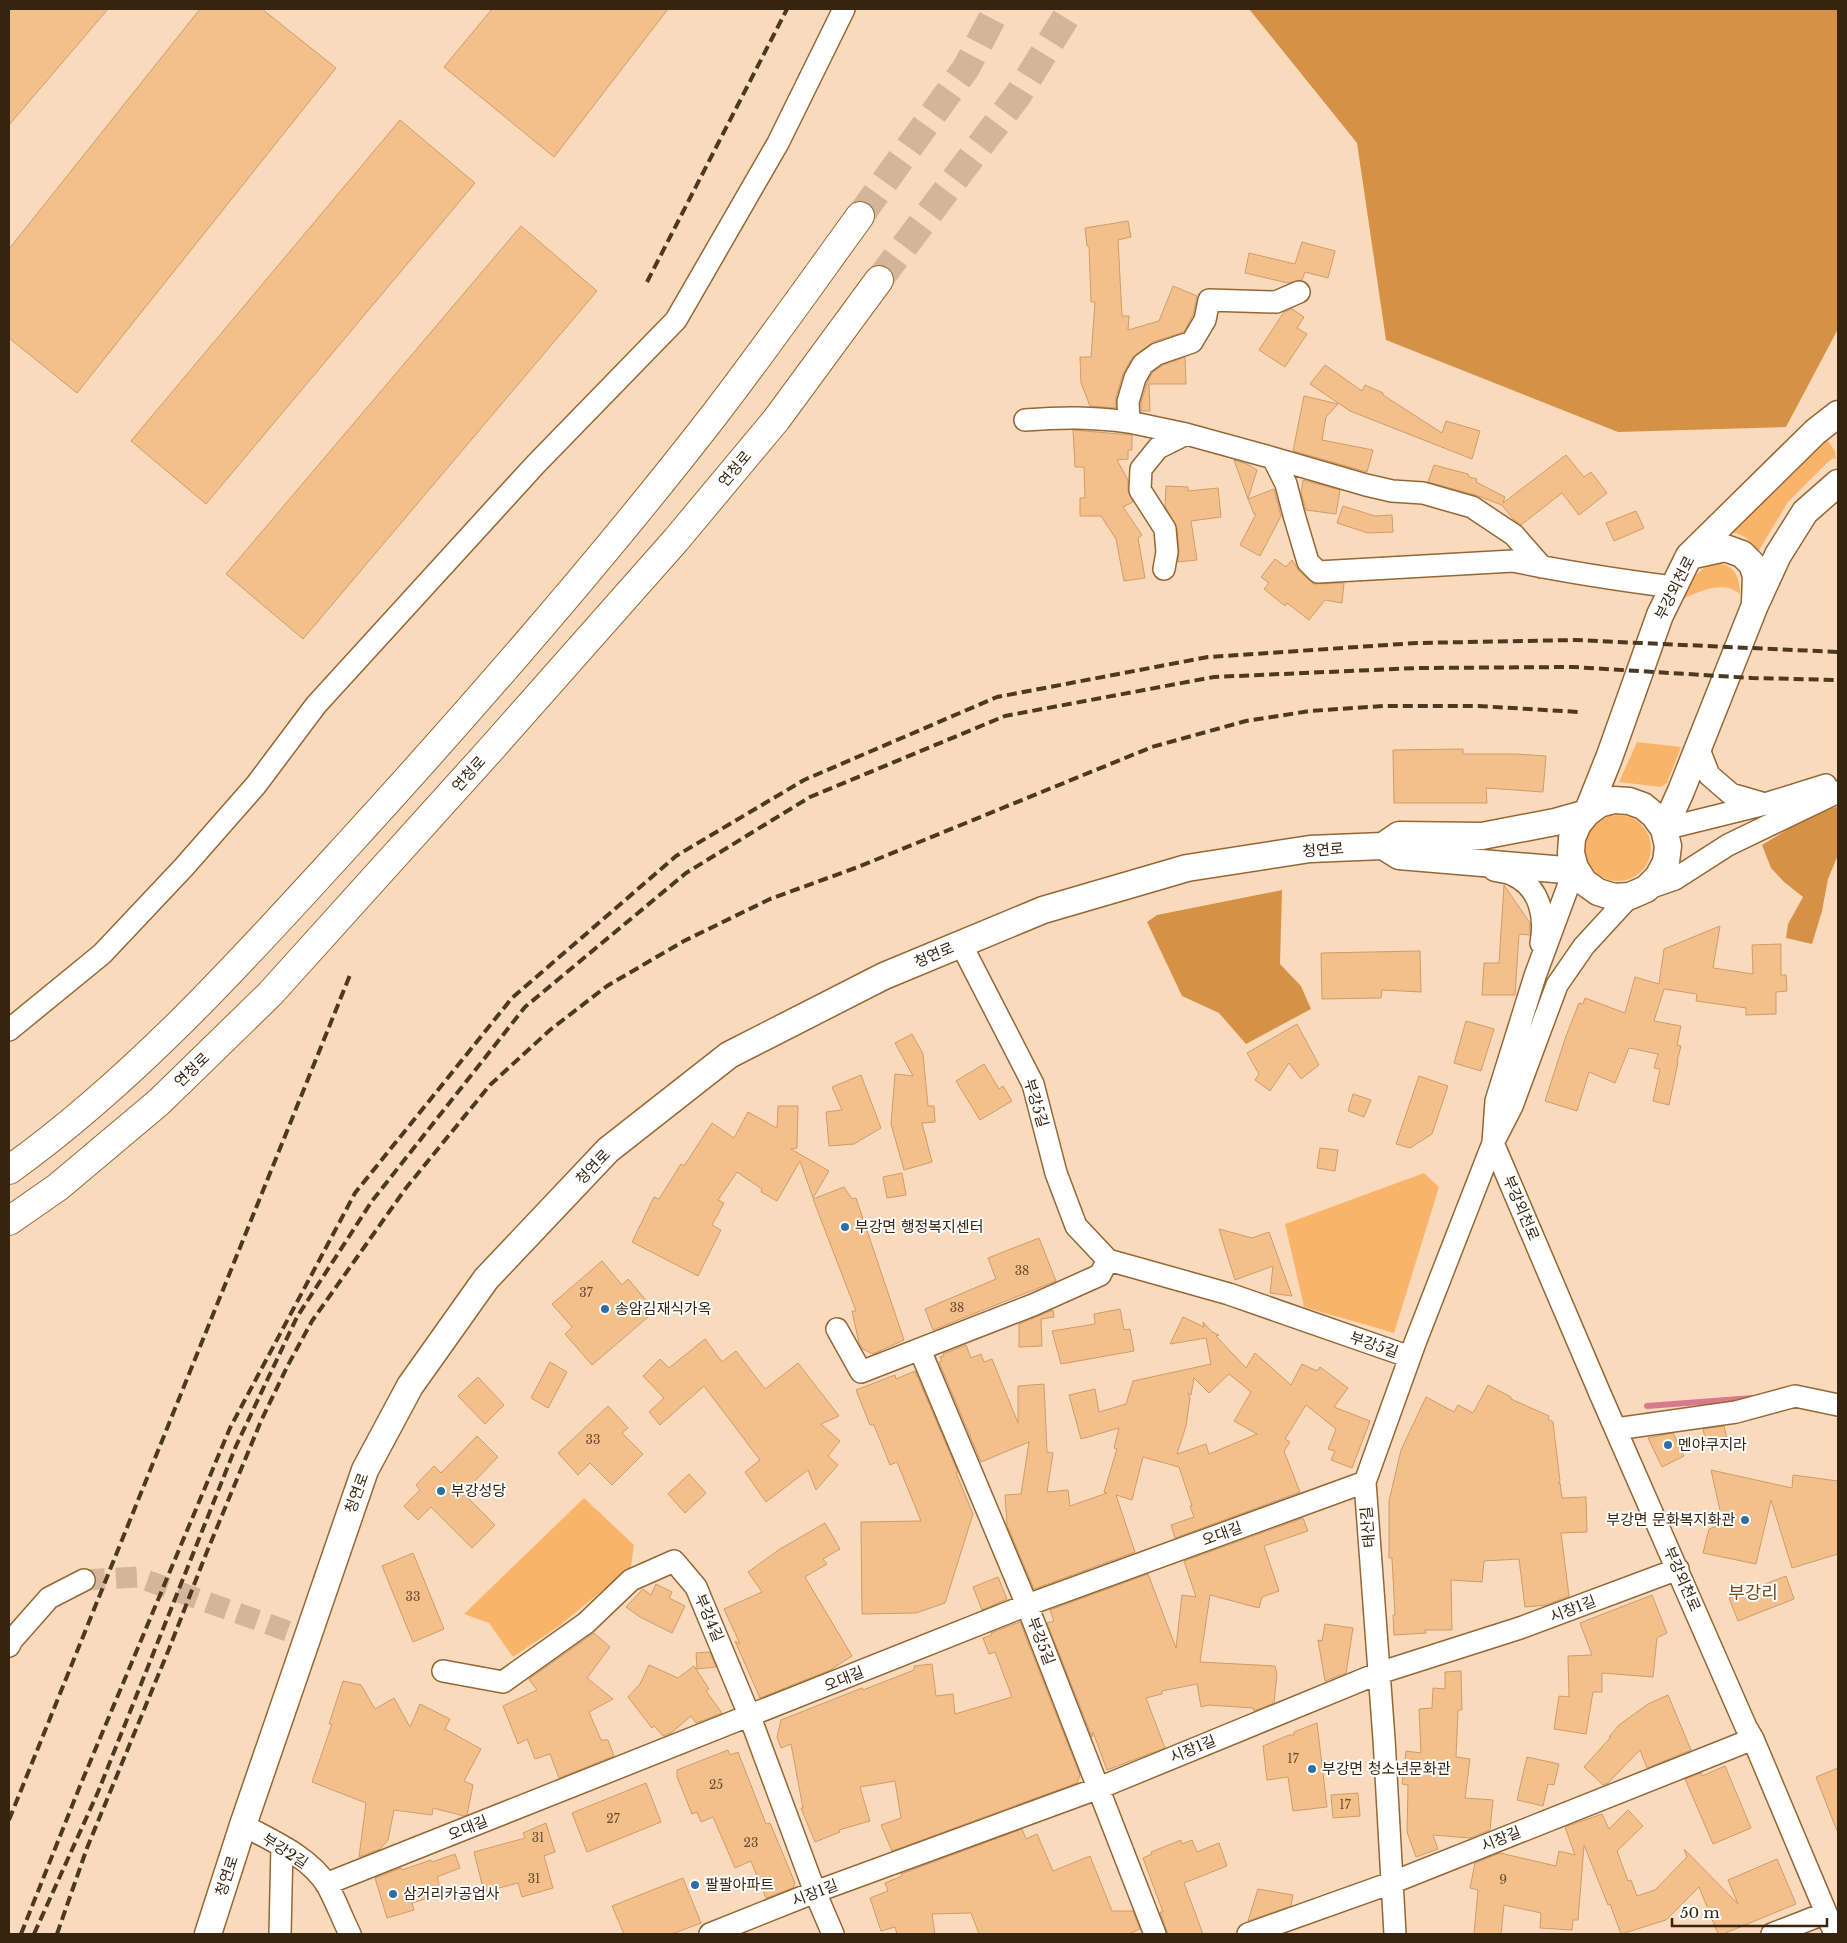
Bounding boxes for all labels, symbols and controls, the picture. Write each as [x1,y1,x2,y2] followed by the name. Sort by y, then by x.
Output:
[714,447,755,491] street label: 연청로
[1650,553,1699,623] street label: 부강외천로
[448,752,490,795] street label: 연청로
[1302,839,1344,860] street label: 청연로
[911,938,957,971] street label: 청연로
[170,1048,213,1091] street label: 연청로
[1020,1076,1053,1130] street label: 부강5길
[571,1145,614,1188] street label: 청연로
[1499,1172,1544,1243] street label: 부강외천로
[855,1217,984,1236] place label: 부강면 행정복지센터
[839,1221,851,1233] marker: 부강면 행정복지센터
[1015,1263,1029,1278] house number: 38
[579,1285,594,1300] house number: 37
[615,1299,712,1318] place label: 송암김재식가옥
[950,1300,964,1315] house number: 38
[599,1303,611,1315] marker: 송암김재식가옥
[1347,1327,1401,1362] street label: 부강5길
[586,1432,600,1447] house number: 33
[1678,1435,1747,1454] place label: 멘야쿠지라
[1662,1439,1674,1451] marker: 멘야쿠지라
[341,1470,373,1516] street label: 청연로
[451,1481,506,1500] place label: 부강성당
[435,1485,447,1497] marker: 부강성당
[1356,1506,1379,1548] street label: 태산길
[1606,1510,1735,1529] place label: 부강면 문화복지화관
[1739,1514,1751,1526] marker: 부강면 문화복지화관
[1199,1518,1245,1550] street label: 오대길
[1660,1543,1705,1614] street label: 부강외천로
[1728,1582,1778,1604] district label: 부강리
[406,1589,420,1604] house number: 33
[691,1591,728,1645] street label: 부강4길
[1547,1591,1599,1626] street label: 시장1길
[1024,1614,1059,1668] street label: 부강5길
[821,1662,867,1695] street label: 오대길
[1167,1731,1219,1766] street label: 시장1길
[1287,1751,1300,1766] house number: 17
[1322,1759,1451,1778] place label: 부강면 청소년문화관
[1306,1763,1318,1775] marker: 부강면 청소년문화관
[709,1777,723,1792] house number: 25
[1339,1797,1352,1812] house number: 17
[445,1811,491,1844] street label: 오대길
[606,1811,621,1826] house number: 27
[1478,1822,1524,1855] street label: 시장길
[259,1829,312,1872] street label: 부강2길
[532,1830,544,1845] house number: 31
[744,1835,758,1850] house number: 23
[211,1853,242,1898] street label: 청연로
[528,1871,540,1886] house number: 31
[1499,1872,1507,1887] house number: 9
[705,1875,774,1894] place label: 팔팔아파트
[789,1875,841,1910] street label: 시장1길
[689,1879,701,1891] marker: 팔팔아파트
[403,1884,500,1903] place label: 삼거리카공업사
[387,1888,399,1900] marker: 삼거리카공업사
[1672,1896,1827,1928] scale bar
[1680,1903,1720,1922] text: 50 m

